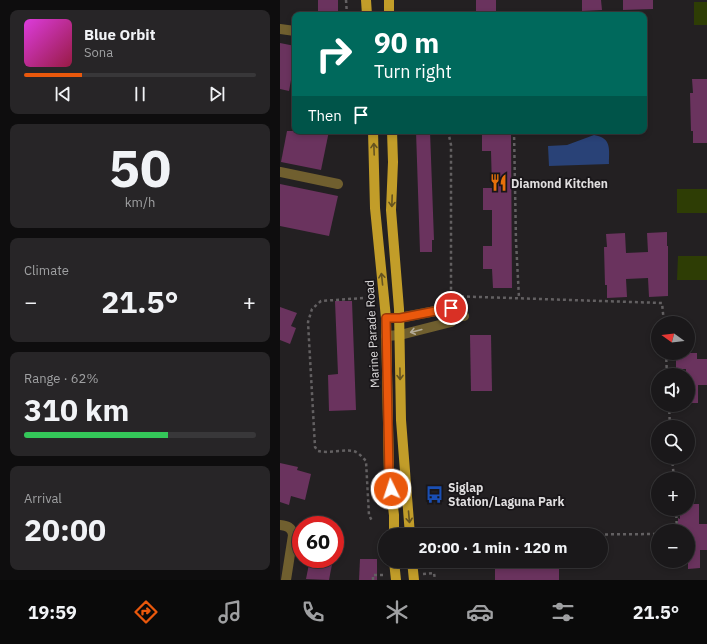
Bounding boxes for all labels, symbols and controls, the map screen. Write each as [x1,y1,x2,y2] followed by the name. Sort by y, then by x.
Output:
[374,24,439,61] text: 90 m
[84,25,155,44] text: Blue Orbit
[308,28,360,80] icon: right
[84,44,113,61] text: Sona
[374,60,452,83] text: Turn right
[52,83,74,105] icon: previous
[129,83,151,105] icon: pause
[206,83,228,105] icon: next
[350,104,372,126] icon: arrive
[308,106,342,125] text: Then
[109,134,171,201] text: 50
[370,143,378,156] one-way arrow
[488,173,508,193] restaurant icon: Diamond Kitchen
[511,176,608,191] place label: Diamond Kitchen
[125,194,155,211] text: km/h
[388,194,395,207] one-way arrow
[24,262,69,279] text: Climate
[378,273,386,286] one-way arrow
[362,280,382,388] street label: Marine Parade Road
[101,282,179,321] text: 21.5°
[24,287,37,316] text: −
[243,287,256,316] text: +
[434,291,468,325] pin
[440,297,462,319] icon: arrive
[651,316,695,360] north arrow
[651,316,695,568] map controls
[410,327,423,335] one-way arrow
[396,367,404,380] one-way arrow
[651,368,695,412] button: sound
[24,370,98,387] text: Range · 62%
[24,390,129,429] text: 310 km
[651,420,695,464] button: search
[370,468,412,510] position arrow
[651,472,695,516] button: +
[448,480,564,509] place label: Siglap Station/Laguna Park
[425,484,445,504] bus stop icon: Siglap Station/Laguna Park
[24,490,62,507] text: Arrival
[24,510,106,549] text: 20:00
[405,510,412,523] one-way arrow
[292,516,344,568] speed limit sign: 60
[651,524,695,568] button: −
[419,538,567,557] text: 20:00 · 1 min · 120 m
[132,598,160,626] icon: directions
[216,598,244,626] icon: music
[299,598,327,626] icon: phone
[383,598,411,626] icon: climate
[466,598,494,626] icon: car
[549,598,577,626] icon: filters
[28,601,77,624] text: 19:59
[633,601,679,624] text: 21.5°

